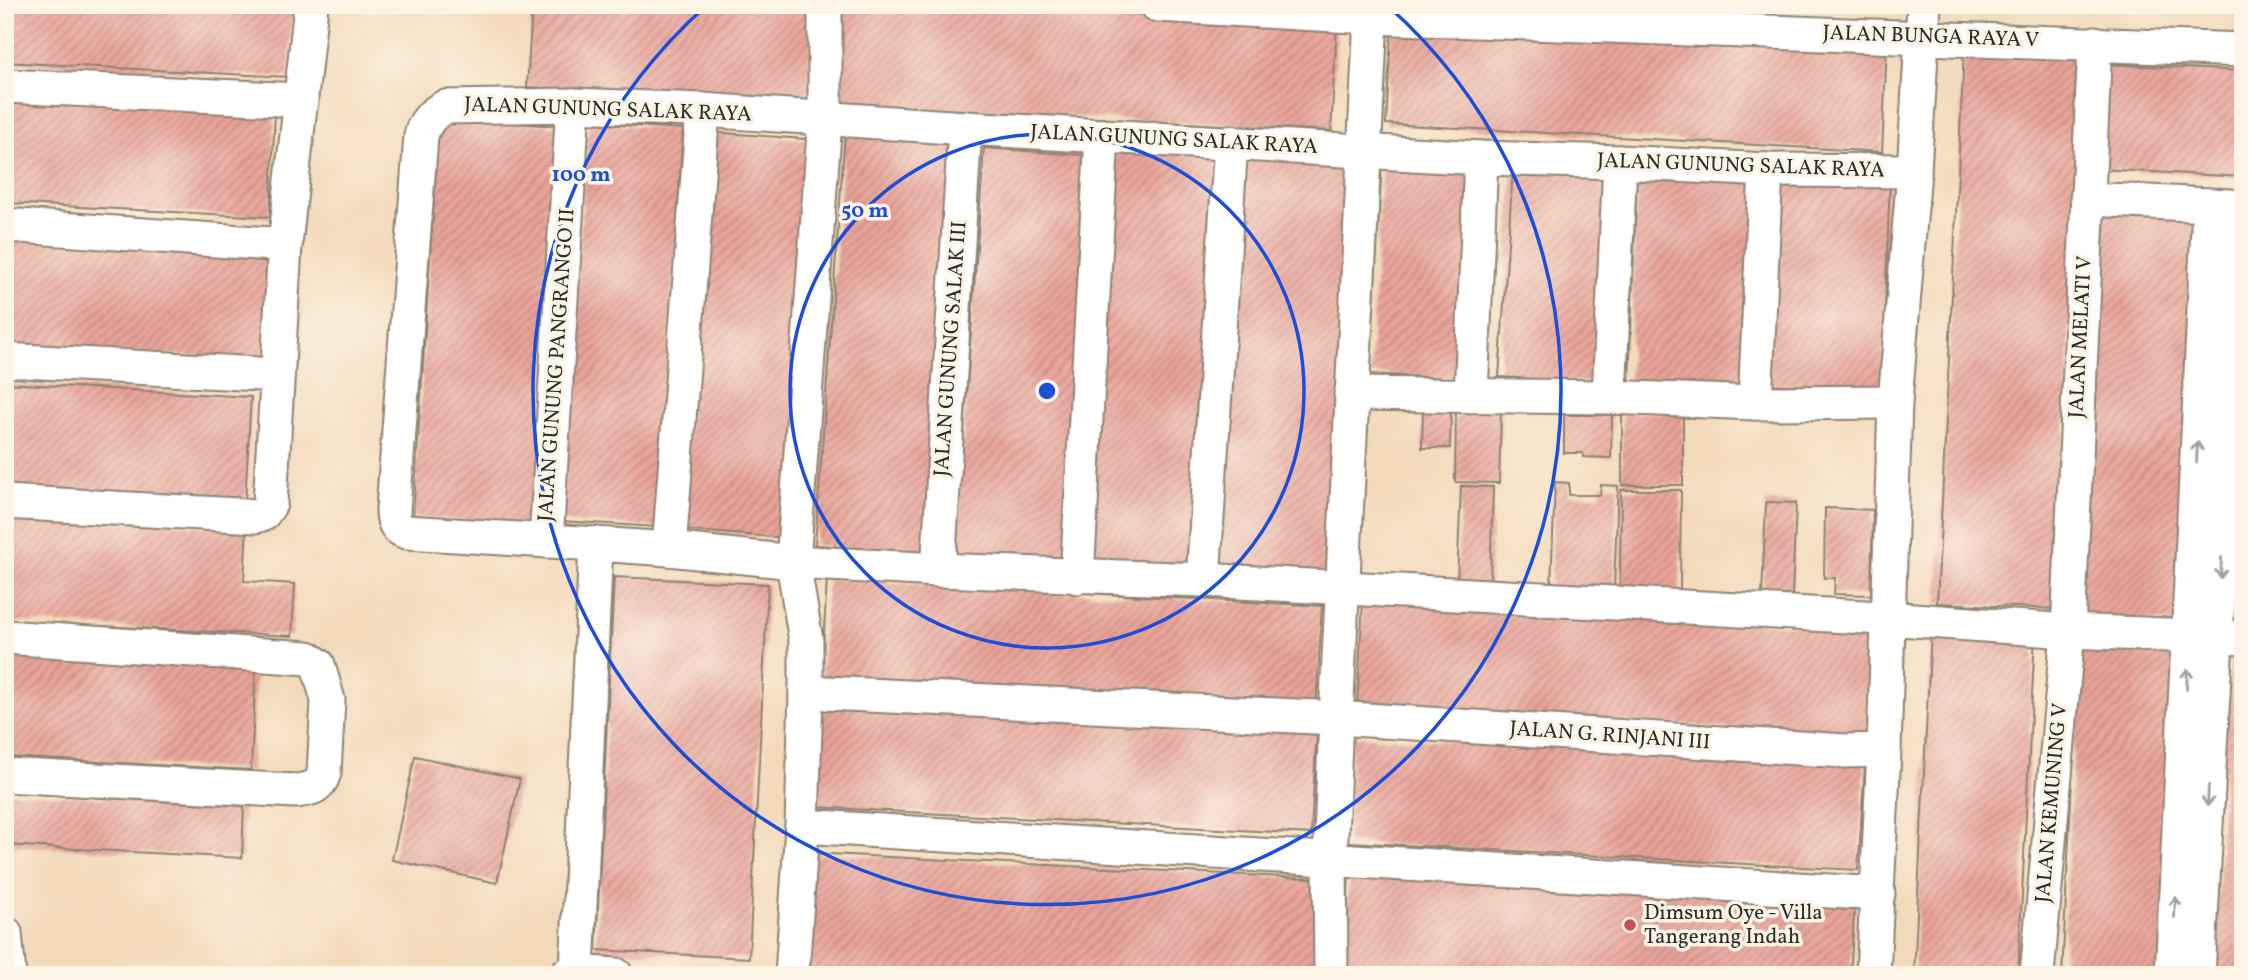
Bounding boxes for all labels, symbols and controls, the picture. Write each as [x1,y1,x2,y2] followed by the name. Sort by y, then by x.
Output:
[1822,19,2040,55] street label: JALAN BUNGA RAYA V
[464,90,753,130] street label: JALAN GUNUNG SALAK RAYA
[1030,118,1319,162] street label: JALAN GUNUNG SALAK RAYA
[1597,146,1886,186] street label: JALAN GUNUNG SALAK RAYA
[551,161,611,190] text: 100 m
[841,197,889,226] text: 50 m
[532,207,582,523] street label: JALAN GUNUNG PANGRANGO II
[928,220,974,478] street label: JALAN GUNUNG SALAK III
[2062,255,2100,419] street label: JALAN MELATI V
[1035,379,1059,403] centre of rings
[2191,441,2204,464] one-way arrow
[2214,557,2227,580] one-way arrow
[2181,669,2194,691] one-way arrow
[2029,702,2075,904] street label: JALAN KEMUNING V
[1509,715,1711,757] street label: JALAN G. RINJANI III
[2202,784,2215,807] one-way arrow
[2168,895,2181,918] one-way arrow
[1644,899,1823,952] place label: Dimsum Oye - Villa Tangerang Indah
[1622,917,1638,933] marker: Dimsum Oye - Villa Tangerang Indah

